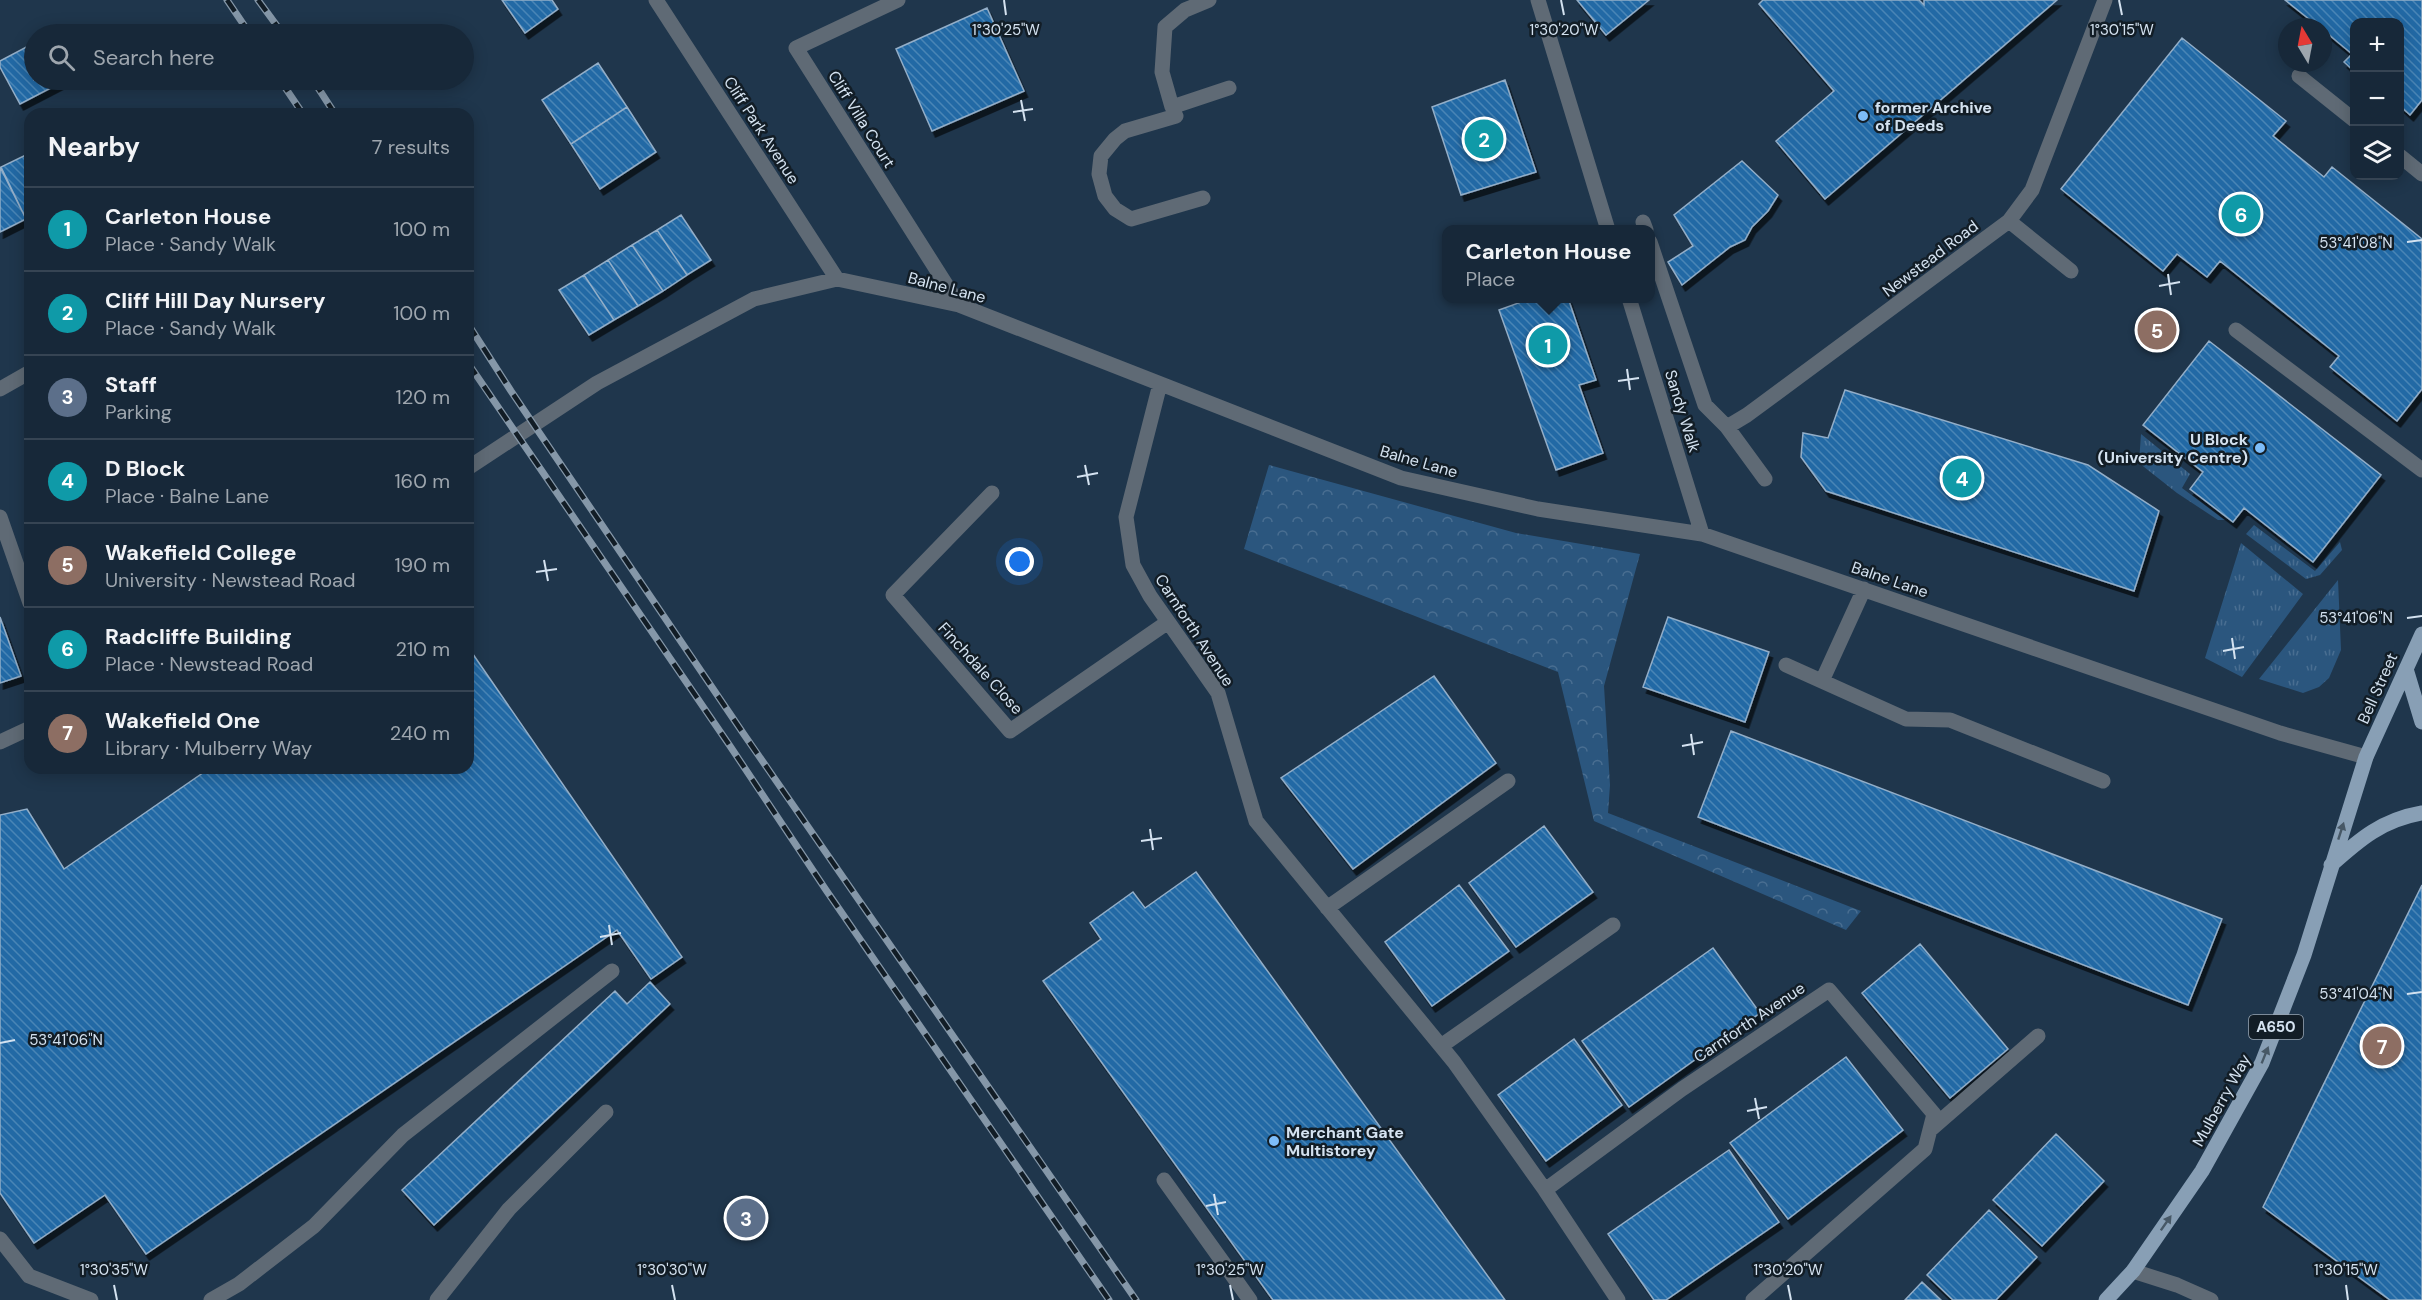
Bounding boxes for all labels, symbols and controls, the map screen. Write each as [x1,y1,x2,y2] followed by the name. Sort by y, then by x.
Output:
[2278,18,2332,72] north arrow
[2350,18,2404,180] map controls
[2350,18,2404,72] button: +
[972,20,1040,40] text: 1°30'25"W
[1530,20,1599,40] text: 1°30'20"W
[2090,20,2154,40] text: 1°30'15"W
[24,24,474,90] search box
[45,41,78,74] icon: search
[93,43,214,72] text: Search here
[823,67,900,172] street label: Cliff Villa Court
[719,72,804,188] street label: Cliff Park Avenue
[2350,72,2404,126] button: −
[1875,97,1992,136] place label: former Archive of Deeds
[1856,109,1870,123] marker: former Archive of Deeds
[1464,116,1504,162] pin: 2
[2350,126,2404,180] button: layers
[48,130,140,164] text: Nearby
[372,134,450,160] text: 7 results
[2222,192,2260,236] pin: 6
[105,202,271,231] text: Carleton House
[1878,215,1983,301] street label: Newstead Road
[64,216,71,242] text: 1
[393,216,450,242] text: 100 m
[1442,225,1655,303] popup
[105,231,276,257] text: Place · Sandy Walk
[2319,233,2393,253] text: 53°41'08"N
[1465,237,1632,266] text: Carleton House
[1465,266,1515,292] text: Place
[906,267,988,308] street label: Balne Lane
[105,286,326,315] text: Cliff Hill Day Nursery
[62,300,73,326] text: 2
[393,300,450,326] text: 100 m
[2138,308,2176,352] pin: 5
[105,315,276,341] text: Place · Sandy Walk
[1528,322,1568,368] pin: 1
[1660,367,1705,455] street label: Sandy Walk
[105,370,157,399] text: Staff
[61,384,74,410] text: 3
[396,384,450,410] text: 120 m
[105,399,172,425] text: Parking
[2097,429,2249,468] place label: U Block (University Centre)
[1378,440,1460,483] street label: Balne Lane
[2253,441,2267,455] marker: U Block (University Centre)
[105,454,185,483] text: D Block
[1942,456,1982,500] pin: 4
[61,468,74,494] text: 4
[394,468,450,494] text: 160 m
[105,483,269,509] text: Place · Balne Lane
[105,538,296,567] text: Wakefield College
[1005,547,1034,576] your location
[61,552,74,578] text: 5
[394,552,450,578] text: 190 m
[1849,557,1931,602] street label: Balne Lane
[105,567,355,593] text: University · Newstead Road
[1150,570,1239,690] street label: Carnforth Avenue
[2319,608,2393,628] text: 53°41'06"N
[934,618,1028,719] street label: Finchdale Close
[105,622,292,651] text: Radcliffe Building
[61,636,74,662] text: 6
[395,636,450,662] text: 210 m
[2353,649,2402,727] street label: Bell Street
[105,651,313,677] text: Place · Newstead Road
[105,706,260,735] text: Wakefield One
[62,720,73,746] text: 7
[390,720,450,746] text: 240 m
[105,735,312,761] text: Library · Mulberry Way
[2337,822,2347,840] one-way arrow
[1690,977,1809,1067] street label: Carnforth Avenue
[2319,984,2393,1004] text: 53°41'04"N
[2249,1015,2303,1039] road number: A650
[2362,1024,2402,1068] pin: 7
[29,1030,103,1050] text: 53°41'06"N
[2260,1046,2270,1064] one-way arrow
[2187,1050,2255,1150] street label: Mulberry Way
[1286,1122,1404,1161] place label: Merchant Gate Multistorey
[1267,1134,1281,1148] marker: Merchant Gate Multistorey
[726,1196,766,1240] pin: 3
[2160,1215,2171,1231] one-way arrow
[80,1260,148,1280] text: 1°30'35"W
[637,1260,707,1280] text: 1°30'30"W
[1196,1260,1264,1280] text: 1°30'25"W
[1754,1260,1823,1280] text: 1°30'20"W
[2314,1260,2378,1280] text: 1°30'15"W

